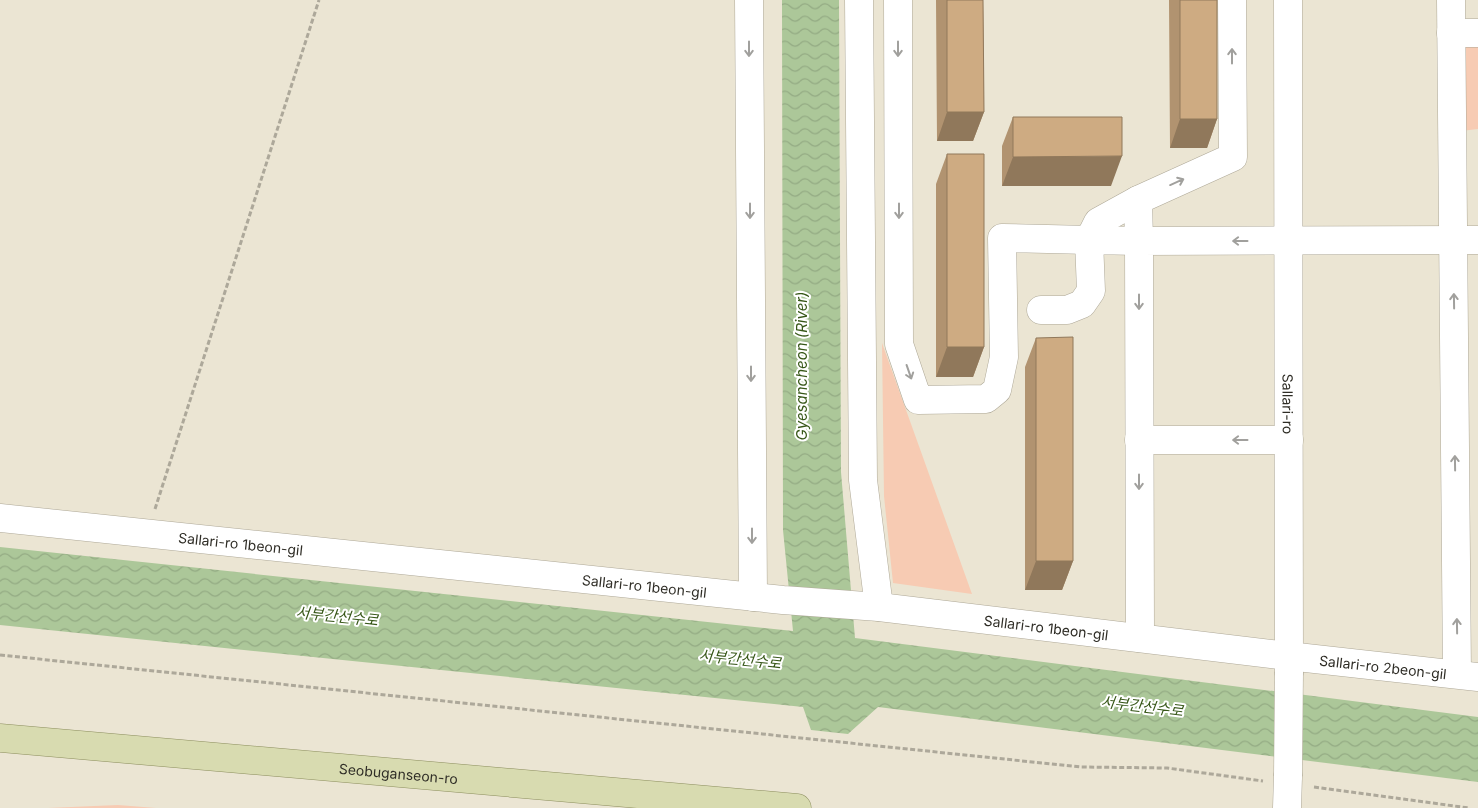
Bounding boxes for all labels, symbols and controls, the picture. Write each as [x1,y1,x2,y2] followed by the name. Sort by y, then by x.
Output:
[744,40,754,56] one-way arrow
[893,40,903,56] one-way arrow
[1227,48,1237,64] one-way arrow
[1169,177,1184,187] one-way arrow
[745,202,755,219] one-way arrow
[894,202,904,219] one-way arrow
[1232,236,1248,246] one-way arrow
[792,292,811,440] water label: Gyesancheon (River)
[1449,293,1459,309] one-way arrow
[1134,294,1144,310] one-way arrow
[905,364,914,379] one-way arrow
[746,365,756,381] one-way arrow
[1280,374,1297,434] street label: Sallari-ro
[1232,435,1248,445] one-way arrow
[1450,455,1460,472] one-way arrow
[1134,474,1144,490] one-way arrow
[178,528,304,558] street label: Sallari-ro 1beon-gil
[747,528,757,544] one-way arrow
[581,571,708,600] street label: Sallari-ro 1beon-gil
[295,602,380,630] water label: 서부간선수로
[983,611,1109,643] street label: Sallari-ro 1beon-gil
[1452,618,1462,634] one-way arrow
[698,645,783,673] water label: 서부간선수로
[1318,651,1448,682] street label: Sallari-ro 2beon-gil
[1100,692,1185,721] water label: 서부간선수로
[338,759,459,787] street label: Seobuganseon-ro

